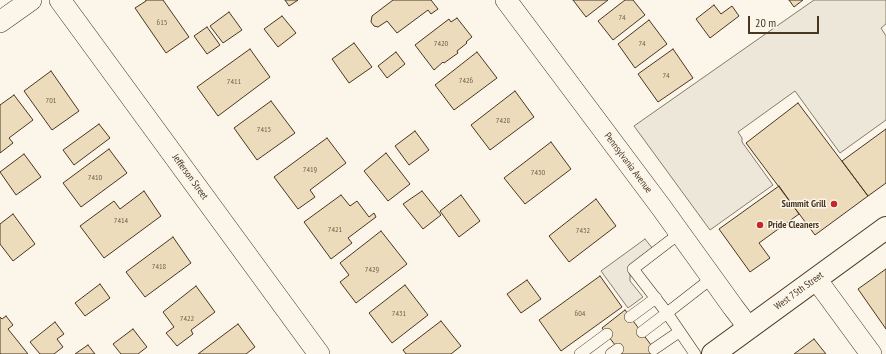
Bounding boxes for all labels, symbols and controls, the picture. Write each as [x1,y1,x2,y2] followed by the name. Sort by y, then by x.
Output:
[750,8,821,34] scale bar
[618,13,626,23] house number: 74
[755,15,776,30] text: 20 m
[157,18,167,28] house number: 615
[434,39,448,49] house number: 7420
[638,39,646,49] house number: 74
[662,71,670,81] house number: 74
[459,76,473,86] house number: 7426
[227,77,241,87] house number: 7411
[46,96,56,106] house number: 701
[496,116,510,126] house number: 7428
[257,125,271,135] house number: 7415
[601,130,655,196] street label: Pennsylvania Avenue
[169,152,211,202] street label: Jefferson Street
[303,165,317,175] house number: 7419
[531,168,545,178] house number: 7430
[88,173,102,183] house number: 7410
[782,198,826,210] place label: Summit Grill
[829,199,839,209] marker: Summit Grill
[114,216,128,226] house number: 7414
[768,219,819,231] place label: Pride Cleaners
[755,220,765,230] marker: Pride Cleaners
[328,225,342,235] house number: 7421
[576,226,590,236] house number: 7432
[152,262,166,272] house number: 7418
[365,265,379,275] house number: 7429
[772,269,826,313] street label: West 75th Street
[392,309,406,319] house number: 7431
[575,309,585,319] house number: 604
[180,314,194,324] house number: 7422

